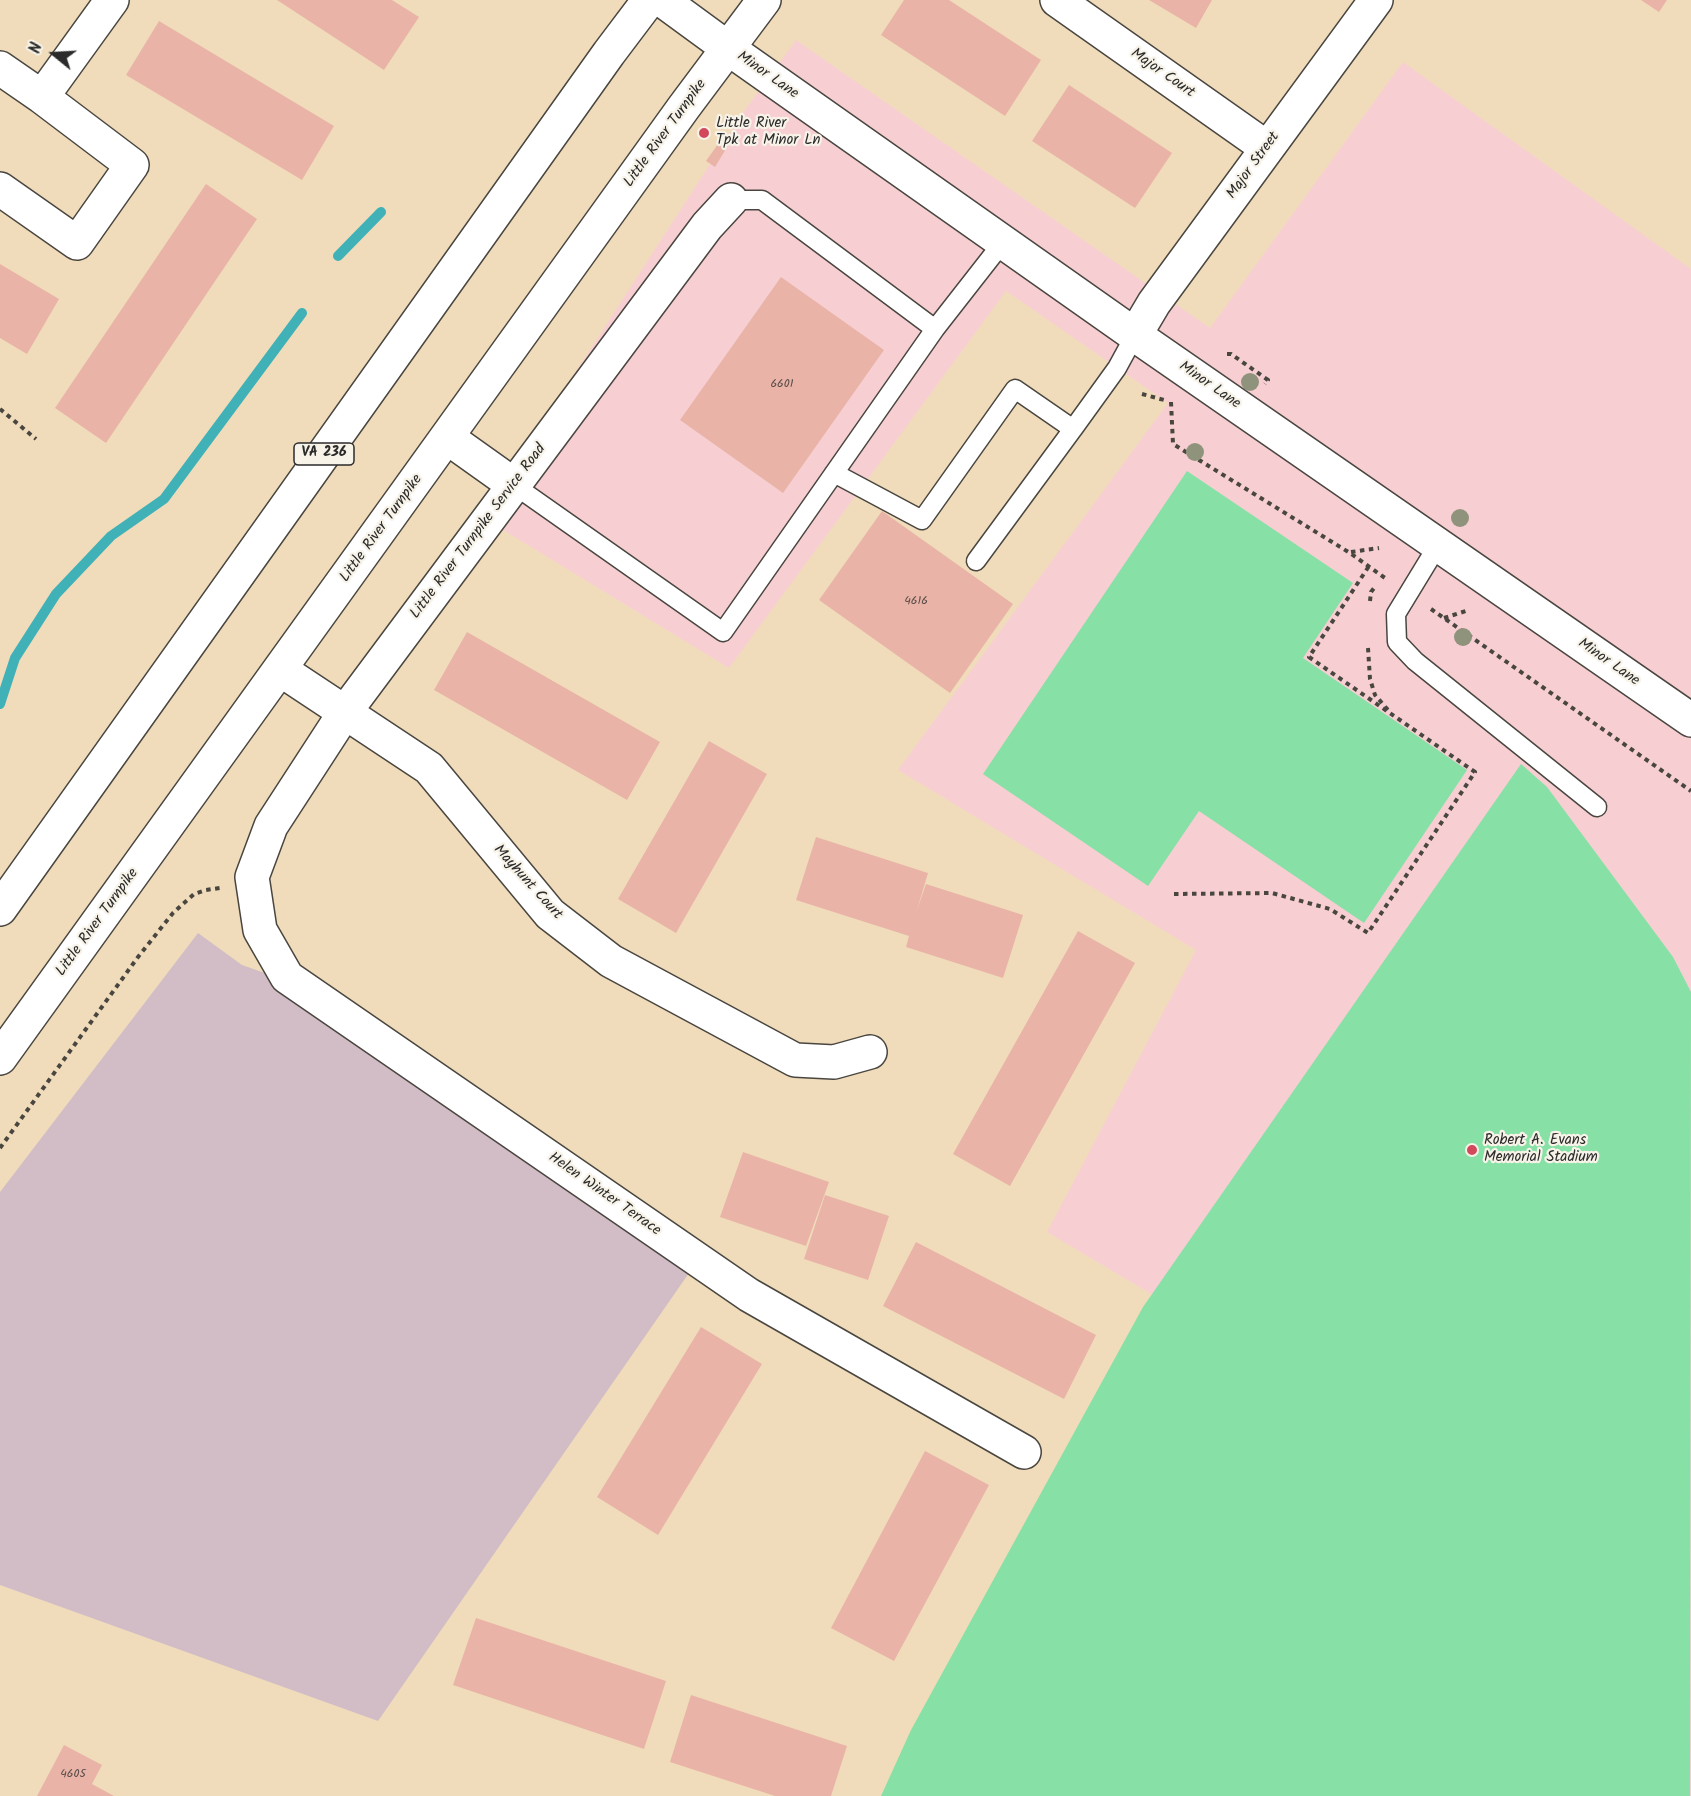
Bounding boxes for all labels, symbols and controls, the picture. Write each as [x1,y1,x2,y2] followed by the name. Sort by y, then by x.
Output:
[24,24,84,84] north arrow
[23,40,50,57] text: N
[1126,45,1198,103] street label: Major Court
[733,48,801,104] street label: Minor Lane
[621,77,711,191] street label: Little River Turnpike
[716,115,820,150] place label: Little River Tpk at Minor Ln
[697,126,711,140] marker: Little River Tpk at Minor Ln
[1224,129,1284,203] street label: Major Street
[1175,358,1243,414] street label: Minor Lane
[770,378,794,392] house number: 6601
[407,441,551,623] street label: Little River Turnpike Service Road
[294,443,354,465] road number: VA 236
[337,472,427,586] street label: Little River Turnpike
[904,595,928,609] house number: 4616
[1574,635,1642,691] street label: Minor Lane
[489,842,565,924] street label: Mayhunt Court
[53,866,143,980] street label: Little River Turnpike
[1484,1132,1598,1167] place label: Robert A. Evans Memorial Stadium
[1465,1143,1479,1157] marker: Robert A. Evans Memorial Stadium
[544,1149,664,1241] street label: Helen Winter Terrace
[60,1768,86,1782] house number: 4605

